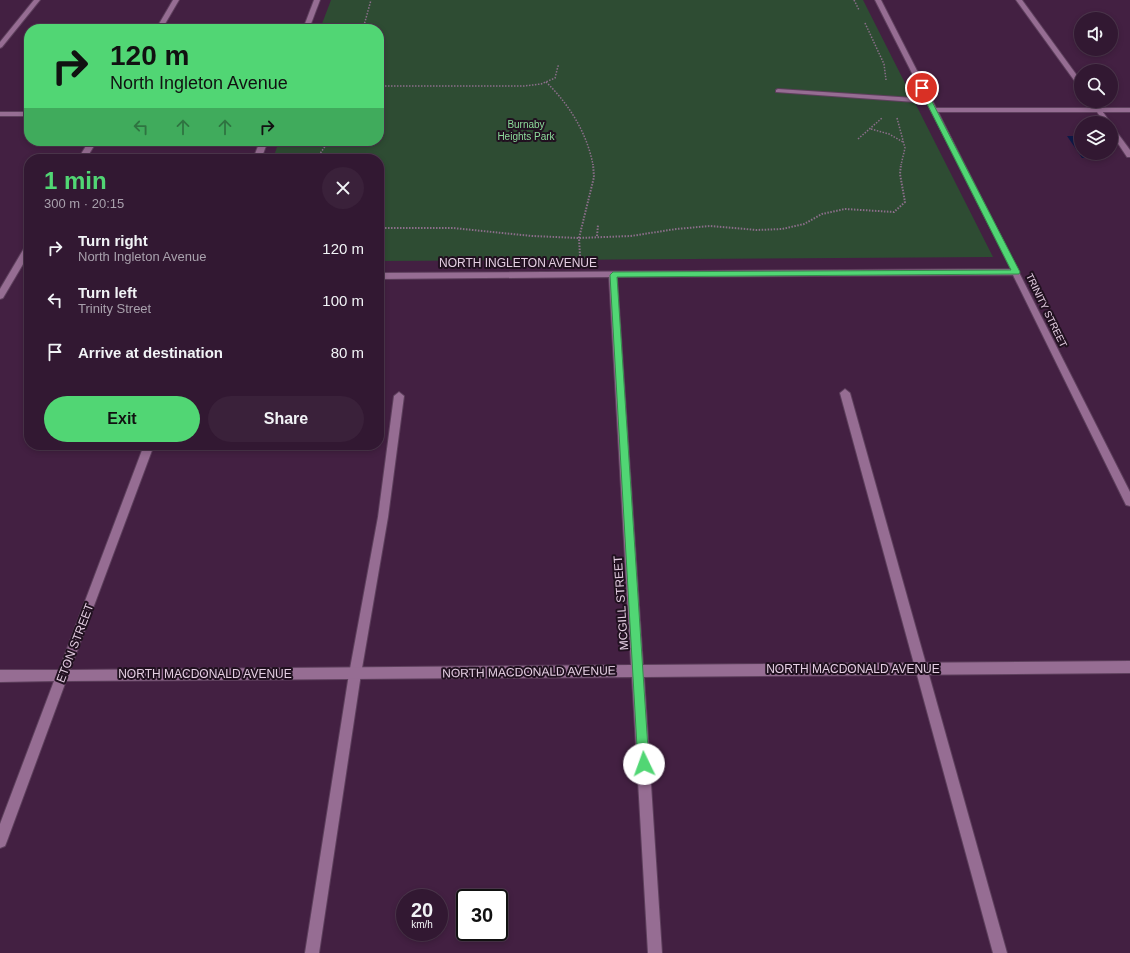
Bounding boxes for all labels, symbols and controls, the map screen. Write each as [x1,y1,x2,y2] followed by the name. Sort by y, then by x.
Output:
[1074,12,1118,160] map controls
[1074,12,1118,56] button: sound
[44,40,96,92] icon: right
[110,40,189,71] text: 120 m
[1074,64,1118,108] button: search
[905,71,939,105] pin
[110,73,288,93] text: North Ingleton Avenue
[911,77,933,99] icon: arrive
[130,116,152,138] icon: left
[172,116,194,138] icon: ahead
[214,116,236,138] icon: ahead
[256,116,278,138] icon: right
[1074,116,1118,160] button: layers
[497,119,556,142] park label: Burnaby Heights Park
[44,167,107,194] text: 1 min
[322,167,364,209] button: close
[44,196,124,211] text: 300 m · 20:15
[78,232,148,249] text: Turn right
[44,237,66,259] icon: right
[322,240,364,257] text: 120 m
[78,249,206,264] text: North Ingleton Avenue
[439,256,597,270] street label: NORTH INGLETON AVENUE
[1024,271,1069,349] street label: TRINITY STREET
[78,284,137,301] text: Turn left
[44,289,66,311] icon: left
[322,292,364,309] text: 100 m
[78,301,151,316] text: Trinity Street
[44,341,66,363] icon: arrive
[78,344,223,361] text: Arrive at destination
[331,344,364,361] text: 80 m
[44,396,200,442] button: Exit
[208,396,364,442] button: Share
[611,555,631,651] street label: MCGILL STREET
[53,601,97,685] street label: ETON STREET
[766,662,940,676] street label: NORTH MACDONALD AVENUE
[442,663,616,681] street label: NORTH MACDONALD AVENUE
[118,667,292,681] street label: NORTH MACDONALD AVENUE
[623,743,665,785] position arrow
[456,889,508,941] speed limit sign: 30
[411,899,433,921] text: 20
[411,919,433,930] text: km/h

